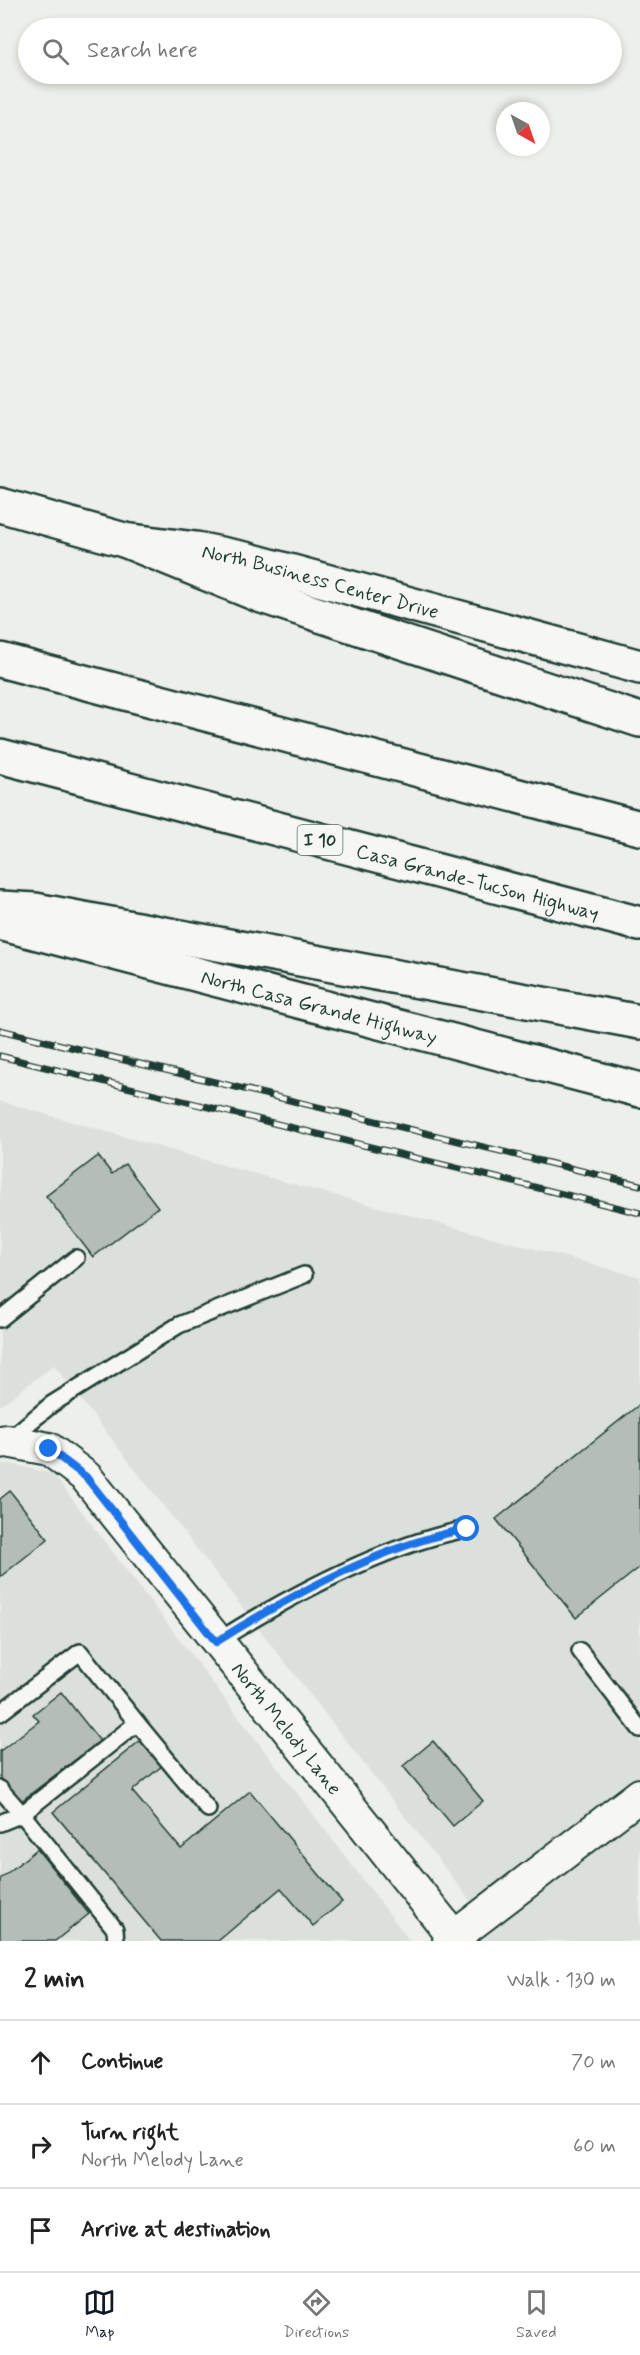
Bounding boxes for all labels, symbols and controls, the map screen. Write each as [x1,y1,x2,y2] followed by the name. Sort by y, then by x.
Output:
[18,18,622,84] search box
[39,35,72,68] icon: search
[87,37,198,65] text: Search here
[496,102,550,156] north arrow
[200,539,442,626] street label: North Business Center Drive
[298,825,342,855] road number: I 10
[353,838,602,928] street label: Casa Grande-Tucson Highway
[198,964,440,1052] street label: North Casa Grande Highway
[35,1435,61,1461] route end
[453,1515,479,1541] route start
[224,1657,347,1801] street label: North Melody Lane
[24,1963,85,1997] text: 2 min
[507,1967,616,1994] text: Walk · 130 m
[24,2046,57,2079] icon: ahead
[81,2048,163,2076] text: Continue
[571,2049,616,2076] text: 70 m
[81,2119,179,2147] text: Turn right
[24,2130,57,2163] icon: right
[573,2133,616,2160] text: 60 m
[81,2147,244,2174] text: North Melody Lane
[24,2214,57,2247] icon: arrive
[81,2216,271,2244] text: Arrive at destination
[83,2286,116,2343] tab: Map
[283,2286,349,2343] tab: Directions
[516,2286,557,2343] tab: Saved

